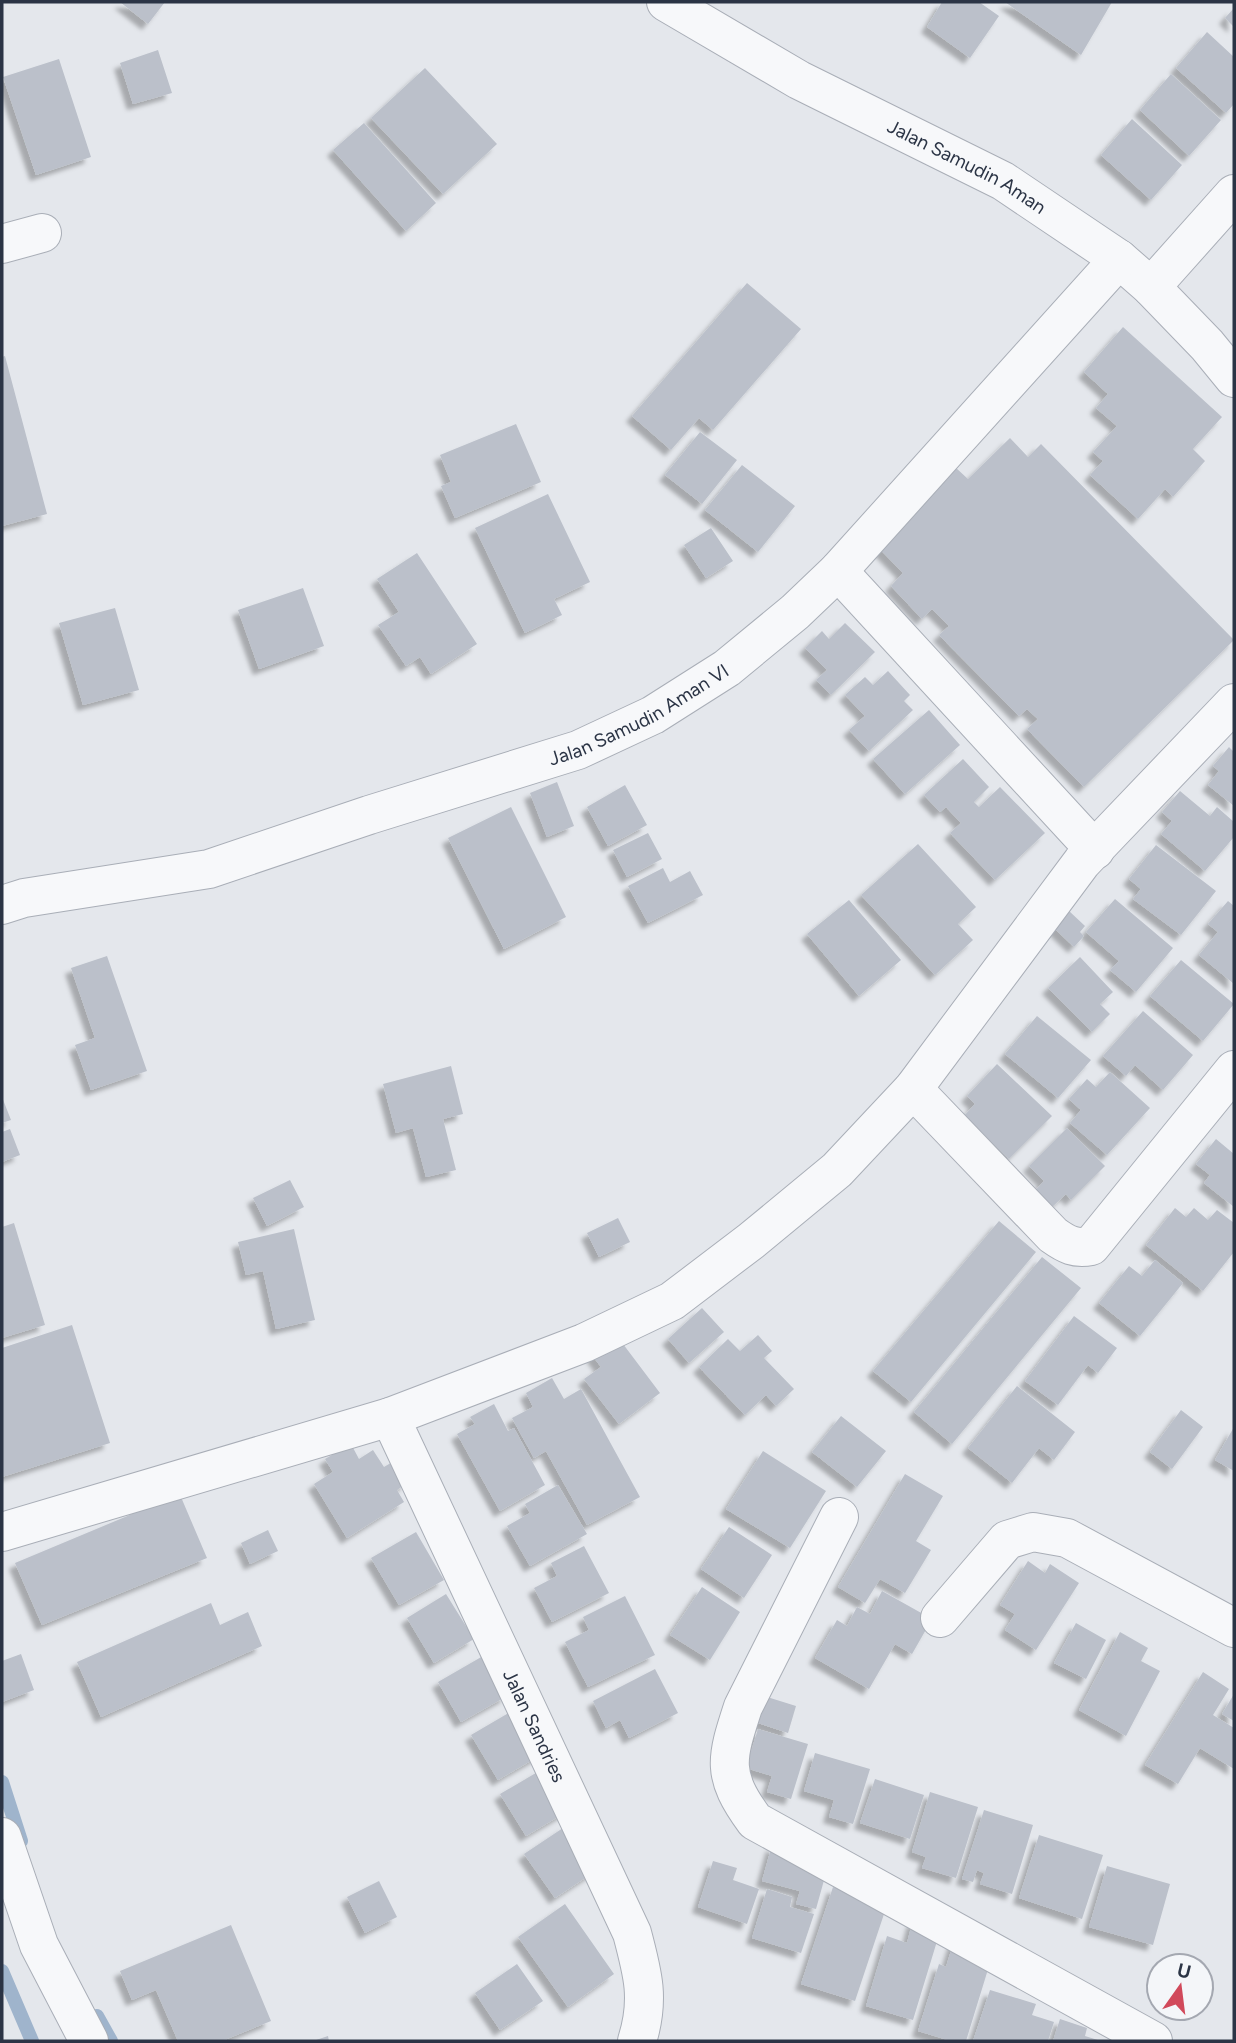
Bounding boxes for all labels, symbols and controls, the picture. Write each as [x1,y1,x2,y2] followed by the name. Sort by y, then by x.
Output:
[884,114,1051,218] street label: Jalan Samudin Aman
[546,659,733,770] street label: Jalan Samudin Aman VI
[498,1666,571,1786] street label: Jalan Sandries
[1145,1952,1215,2022] north arrow
[1175,1958,1193,1984] text: U

